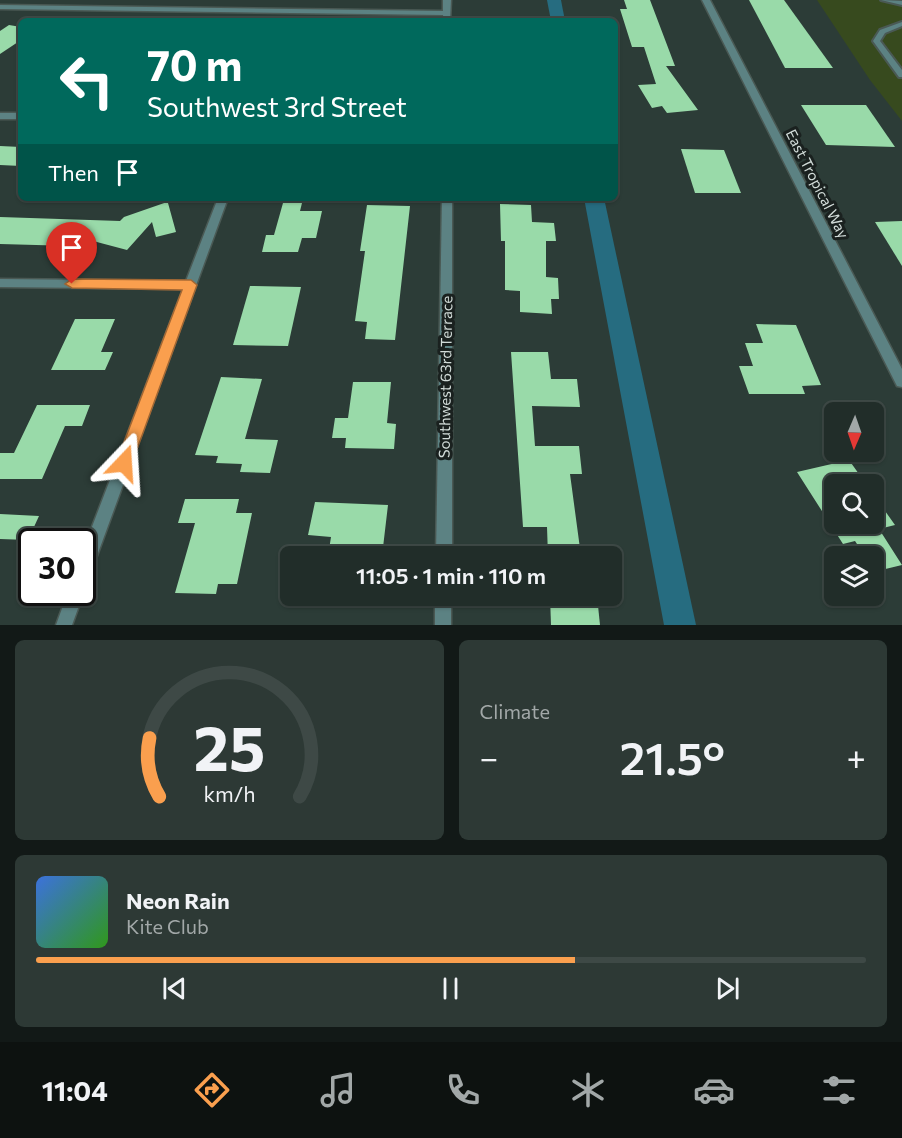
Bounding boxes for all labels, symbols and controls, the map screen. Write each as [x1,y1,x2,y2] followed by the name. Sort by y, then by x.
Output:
[147,38,242,90] text: 70 m
[48,42,126,120] icon: left
[147,90,407,123] text: Southwest 3rd Street
[783,126,853,241] street label: East Tropical Way
[111,156,144,189] icon: arrive
[48,159,99,186] text: Then
[46,222,97,284] pin
[55,231,88,264] icon: arrive
[435,296,455,458] street label: Southwest 63rd Terrace
[824,402,884,462] north arrow
[824,402,884,606] map controls
[92,431,156,495] position arrow
[824,474,884,534] button: search
[18,528,96,606] speed limit sign: 30
[824,546,884,606] button: layers
[356,562,546,589] text: 11:05 · 1 min · 110 m
[480,699,550,723] text: Climate
[193,708,265,784] text: 25
[620,729,725,784] text: 21.5°
[480,736,498,777] text: −
[847,736,866,777] text: +
[203,780,255,806] text: km/h
[126,887,230,914] text: Neon Rain
[126,914,209,938] text: Kite Club
[158,972,191,1005] icon: previous
[434,972,467,1005] icon: pause
[711,972,744,1005] icon: next
[191,1069,233,1111] icon: directions
[317,1069,359,1111] icon: music
[442,1069,484,1111] icon: phone
[567,1069,609,1111] icon: climate
[693,1069,735,1111] icon: car
[818,1069,860,1111] icon: filters
[42,1074,108,1107] text: 11:04

